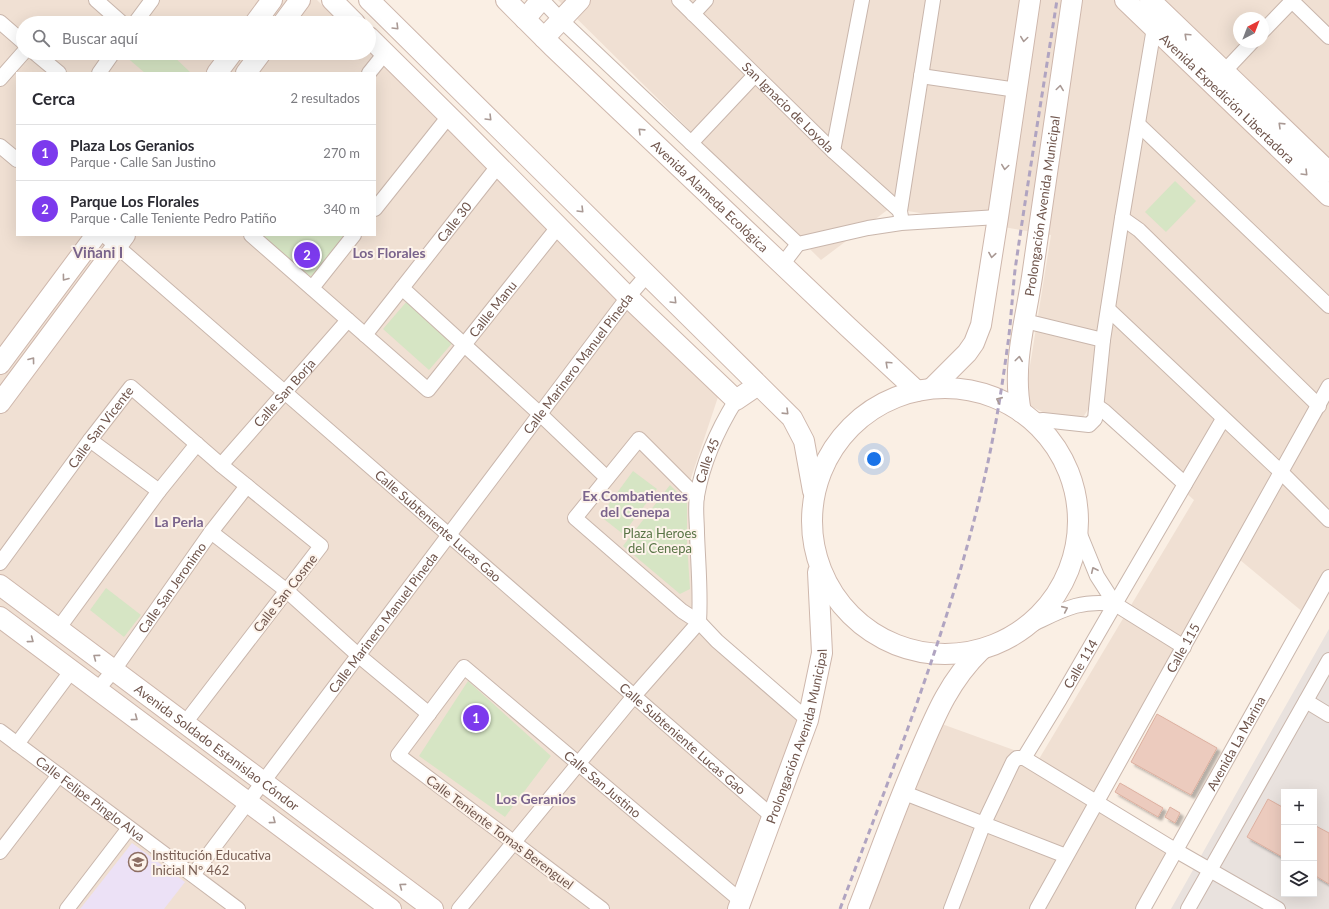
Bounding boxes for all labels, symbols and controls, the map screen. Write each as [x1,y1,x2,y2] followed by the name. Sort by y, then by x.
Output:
[1233,12,1269,48] north arrow
[16,16,376,60] search box
[391,22,399,30] one-way arrow
[30,27,52,49] icon: search
[62,29,138,47] text: Buscar aquí
[1157,30,1298,167] street label: Avenida Expedición Libertadora
[1184,33,1192,40] one-way arrow
[1020,36,1029,42] one-way arrow
[739,59,838,156] street label: San Ignacio de Loyola
[1055,85,1064,91] one-way arrow
[32,88,75,109] text: Cerca
[290,90,360,106] text: 2 resultados
[484,114,492,121] one-way arrow
[1021,115,1063,297] street label: Prolongación Avenida Municipal
[1278,122,1286,130] one-way arrow
[638,128,646,136] one-way arrow
[70,136,194,154] text: Plaza Los Geranios
[648,137,772,255] street label: Avenida Alameda Ecológica
[41,145,49,161] text: 1
[323,145,360,161] text: 270 m
[70,154,216,170] text: Parque · Calle San Justino
[1001,164,1010,170] one-way arrow
[1300,168,1308,175] one-way arrow
[70,192,199,210] text: Parque Los Florales
[433,198,475,245] street label: Calle 30
[41,201,49,217] text: 2
[323,201,360,217] text: 340 m
[576,205,584,213] one-way arrow
[70,210,277,226] text: Parque · Calle Teniente Pedro Patiño
[294,240,320,270] pin: 2
[72,243,123,261] district label: Viñani I
[352,244,426,261] district label: Los Florales
[988,252,997,258] one-way arrow
[63,273,70,280] one-way arrow
[465,278,520,340] street label: Callle Manu
[520,290,636,437] street label: Calle Marinero Manuel Pineda
[669,297,677,304] one-way arrow
[250,355,318,430] street label: Calle San Borja
[1015,356,1024,362] one-way arrow
[27,358,34,365] one-way arrow
[885,362,893,369] one-way arrow
[64,383,137,471] street label: Calle San Vicente
[996,396,1003,404] one-way arrow
[781,408,789,415] one-way arrow
[692,436,723,485] street label: Calle 45
[864,449,884,469] your location
[372,466,505,585] street label: Calle Subteniente Lucas Gao
[582,487,688,520] district label: Ex Combatientes del Cenepa
[154,513,204,530] district label: La Perla
[623,525,697,556] park label: Plaza Heroes del Cenepa
[134,539,209,636] street label: Calle San Jeronimo
[325,549,441,696] street label: Calle Marinero Manuel Pineda
[250,551,321,635] street label: Calle San Cosme
[1091,567,1099,575] one-way arrow
[1060,606,1068,614] one-way arrow
[1163,620,1203,675] street label: Calle 115
[27,635,34,642] one-way arrow
[1060,636,1101,691] street label: Calle 114
[762,648,830,826] street label: Prolongación Avenida Municipal
[94,655,101,662] one-way arrow
[616,679,749,798] street label: Calle Subteniente Lucas Gao
[132,681,303,814] street label: Avenida Soldado Estanislao Cóndor
[1203,693,1269,793] street label: Avenida La Marina
[463,703,489,733] pin: 1
[131,713,138,720] one-way arrow
[561,747,644,821] street label: Calle San Justino
[33,753,148,845] street label: Calle Felipe Pinglo Alva
[423,771,577,893] street label: Calle Teniente Tomas Berenguel
[1281,789,1317,897] map controls
[1281,789,1317,825] button: +
[496,790,576,807] district label: Los Geranios
[269,816,276,824] one-way arrow
[1281,825,1317,861] button: −
[152,847,271,878] place label: Institución Educativa Inicial Nº 462
[127,851,149,873] school or university icon: Institución Educativa Inicial Nº 462
[1281,861,1317,897] button: layers
[399,883,406,890] one-way arrow

